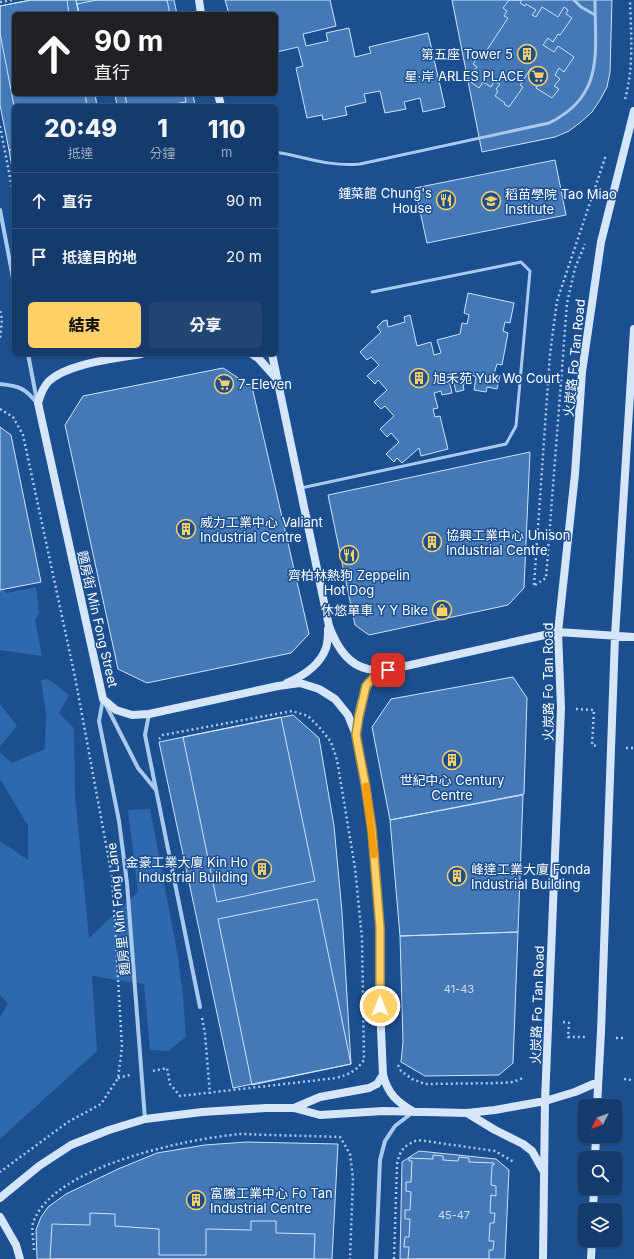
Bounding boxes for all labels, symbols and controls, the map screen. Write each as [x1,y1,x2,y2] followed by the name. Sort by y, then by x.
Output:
[94,24,163,58] text: 90 m
[28,28,80,80] icon: ahead
[516,43,538,65] building icon: 第五座 Tower 5
[421,46,513,62] place label: 第五座 Tower 5
[94,62,130,83] text: 直行
[527,65,549,87] supermarket icon: 星·岸 ARLES PLACE
[405,68,524,84] place label: 星·岸 ARLES PLACE
[44,114,117,143] text: 20:49
[157,114,168,143] text: 1
[208,115,246,144] text: 110
[221,144,232,160] text: m
[68,145,94,161] text: 抵達
[149,145,175,161] text: 分鐘
[338,185,432,216] place label: 鍾菜館 Chung's House
[505,186,617,217] place label: 稻苗學院 Tao Miao Institute
[435,189,457,211] restaurant icon: 鍾菜館 Chung's House
[28,190,50,212] icon: ahead
[480,190,502,212] school or university icon: 稻苗學院 Tao Miao Institute
[226,191,262,210] text: 90 m
[62,192,92,211] text: 直行
[28,246,50,268] icon: arrive
[226,247,262,266] text: 20 m
[62,248,137,267] text: 抵達目的地
[560,298,588,418] street label: 火炭路 Fo Tan Road
[28,302,141,348] button: 結束
[149,302,262,348] button: 分享
[408,367,430,389] building icon: 旭禾苑 Yuk Wo Court
[433,370,560,386] place label: 旭禾苑 Yuk Wo Court
[213,373,235,395] supermarket icon: 7-Eleven
[238,376,292,392] place label: 7-Eleven
[200,514,323,545] place label: 威力工業中心 Valiant Industrial Centre
[175,518,197,540] building icon: 威力工業中心 Valiant Industrial Centre
[446,527,571,558] place label: 協興工業中心 Unison Industrial Centre
[421,531,443,553] building icon: 協興工業中心 Unison Industrial Centre
[338,544,360,566] restaurant icon: 齊柏林熱狗 Zeppelin Hot Dog
[74,549,122,689] street label: 麵房街 Min Fong Street
[288,567,410,598] place label: 齊柏林熱狗 Zeppelin Hot Dog
[431,599,453,621] shop icon: 休悠單車 Y Y Bike
[321,602,428,618] place label: 休悠單車 Y Y Bike
[540,623,556,741] street label: 火炭路 Fo Tan Road
[371,653,405,687] pin
[377,659,399,681] icon: arrive
[441,749,463,771] building icon: 世紀中心 Century Centre
[400,772,504,803] place label: 世紀中心 Century Centre
[103,842,133,976] street label: 麵房里 Min Fong Lane
[125,854,248,885] place label: 金豪工業大廈 Kin Ho Industrial Building
[251,858,273,880] building icon: 金豪工業大廈 Kin Ho Industrial Building
[471,861,591,892] place label: 峰達工業大廈 Fonda Industrial Building
[446,865,468,887] building icon: 峰達工業大廈 Fonda Industrial Building
[527,945,547,1065] street label: 火炭路 Fo Tan Road
[444,982,474,996] house number: 41-43
[359,985,401,1027] position arrow
[578,1099,622,1143] north arrow
[578,1099,622,1247] map controls
[578,1151,622,1195] button: search
[210,1185,333,1216] place label: 富騰工業中心 Fo Tan Industrial Centre
[185,1189,207,1211] building icon: 富騰工業中心 Fo Tan Industrial Centre
[578,1203,622,1247] button: layers
[438,1208,470,1222] house number: 45-47

